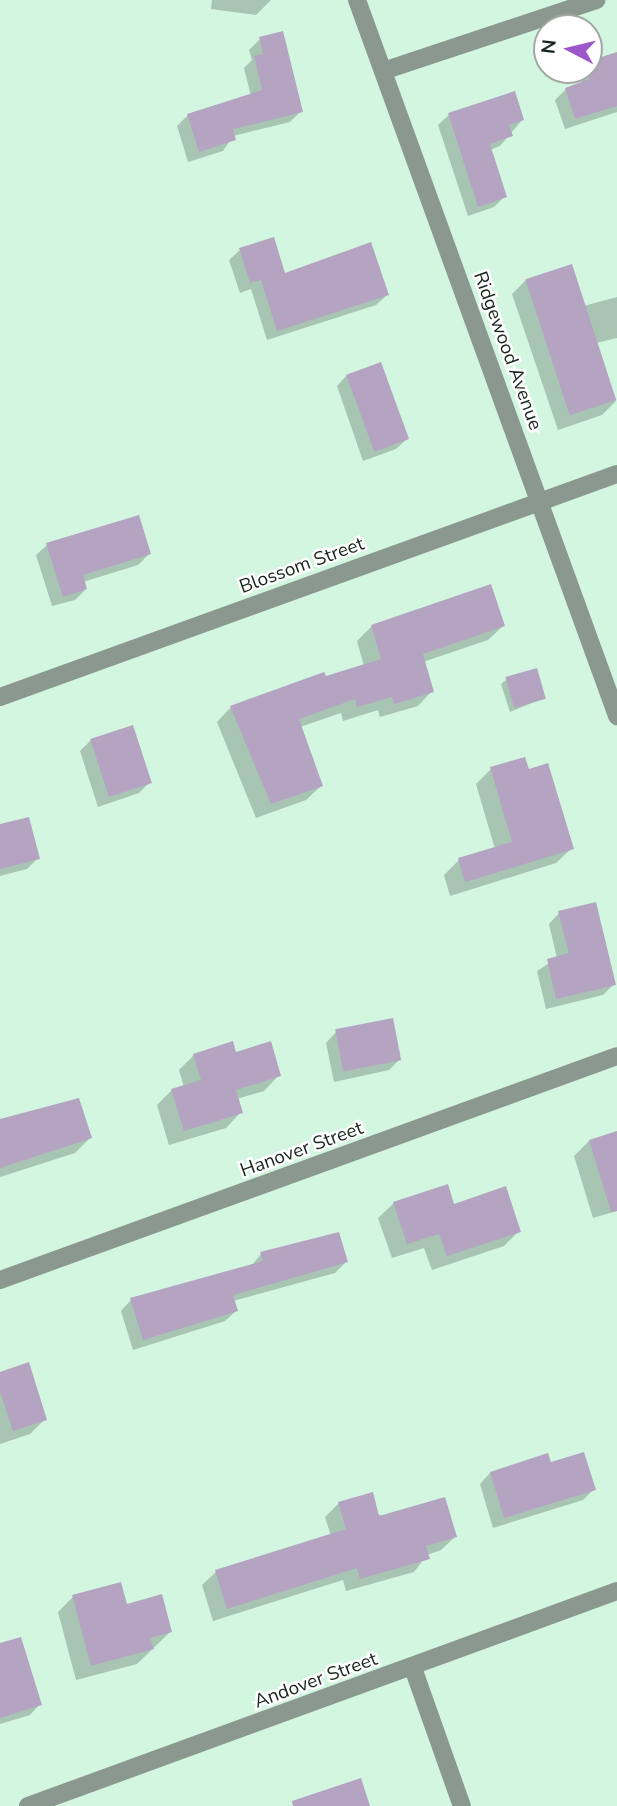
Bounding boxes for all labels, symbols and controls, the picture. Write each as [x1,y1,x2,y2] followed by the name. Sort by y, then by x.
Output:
[533,14,603,84] north arrow
[535,38,563,55] text: N
[468,269,546,433] street label: Ridgewood Avenue
[237,533,367,599] street label: Blossom Street
[237,1117,367,1183] street label: Hanover Street
[251,1648,381,1714] street label: Andover Street

